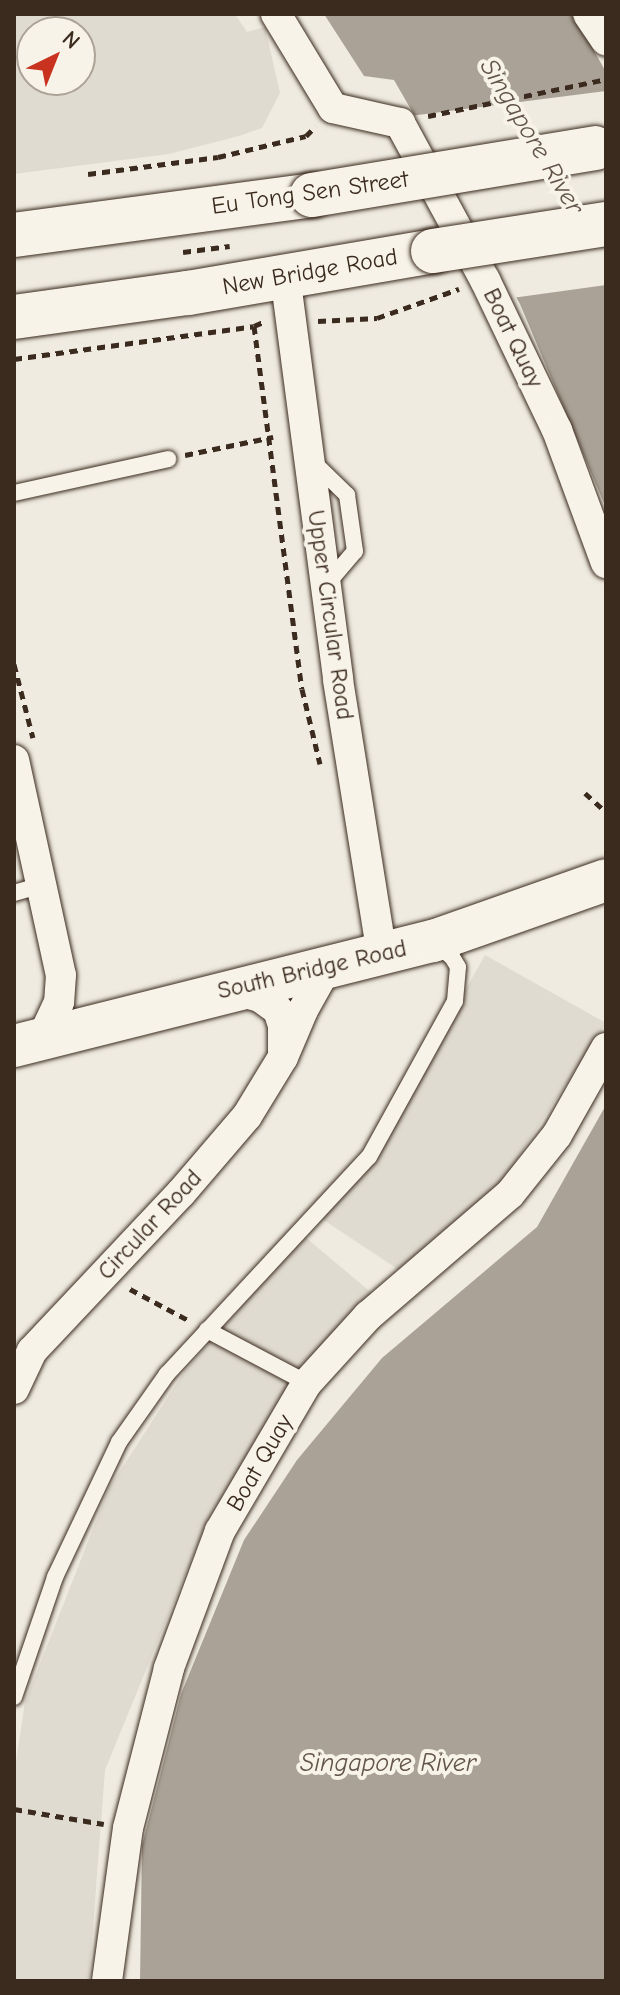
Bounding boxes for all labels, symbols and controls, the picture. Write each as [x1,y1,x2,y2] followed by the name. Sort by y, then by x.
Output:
[16,16,96,96] north arrow
[57,26,85,54] text: N
[472,54,590,220] water label: Singapore River
[210,165,410,221] street label: Eu Tong Sen Street
[220,242,400,302] street label: New Bridge Road
[477,284,549,392] street label: Boat Quay
[301,508,359,722] street label: Upper Circular Road
[215,934,409,1006] street label: South Bridge Road
[92,1164,208,1286] street label: Circular Road
[221,1409,299,1517] street label: Boat Quay
[300,1748,476,1780] water label: Singapore River

